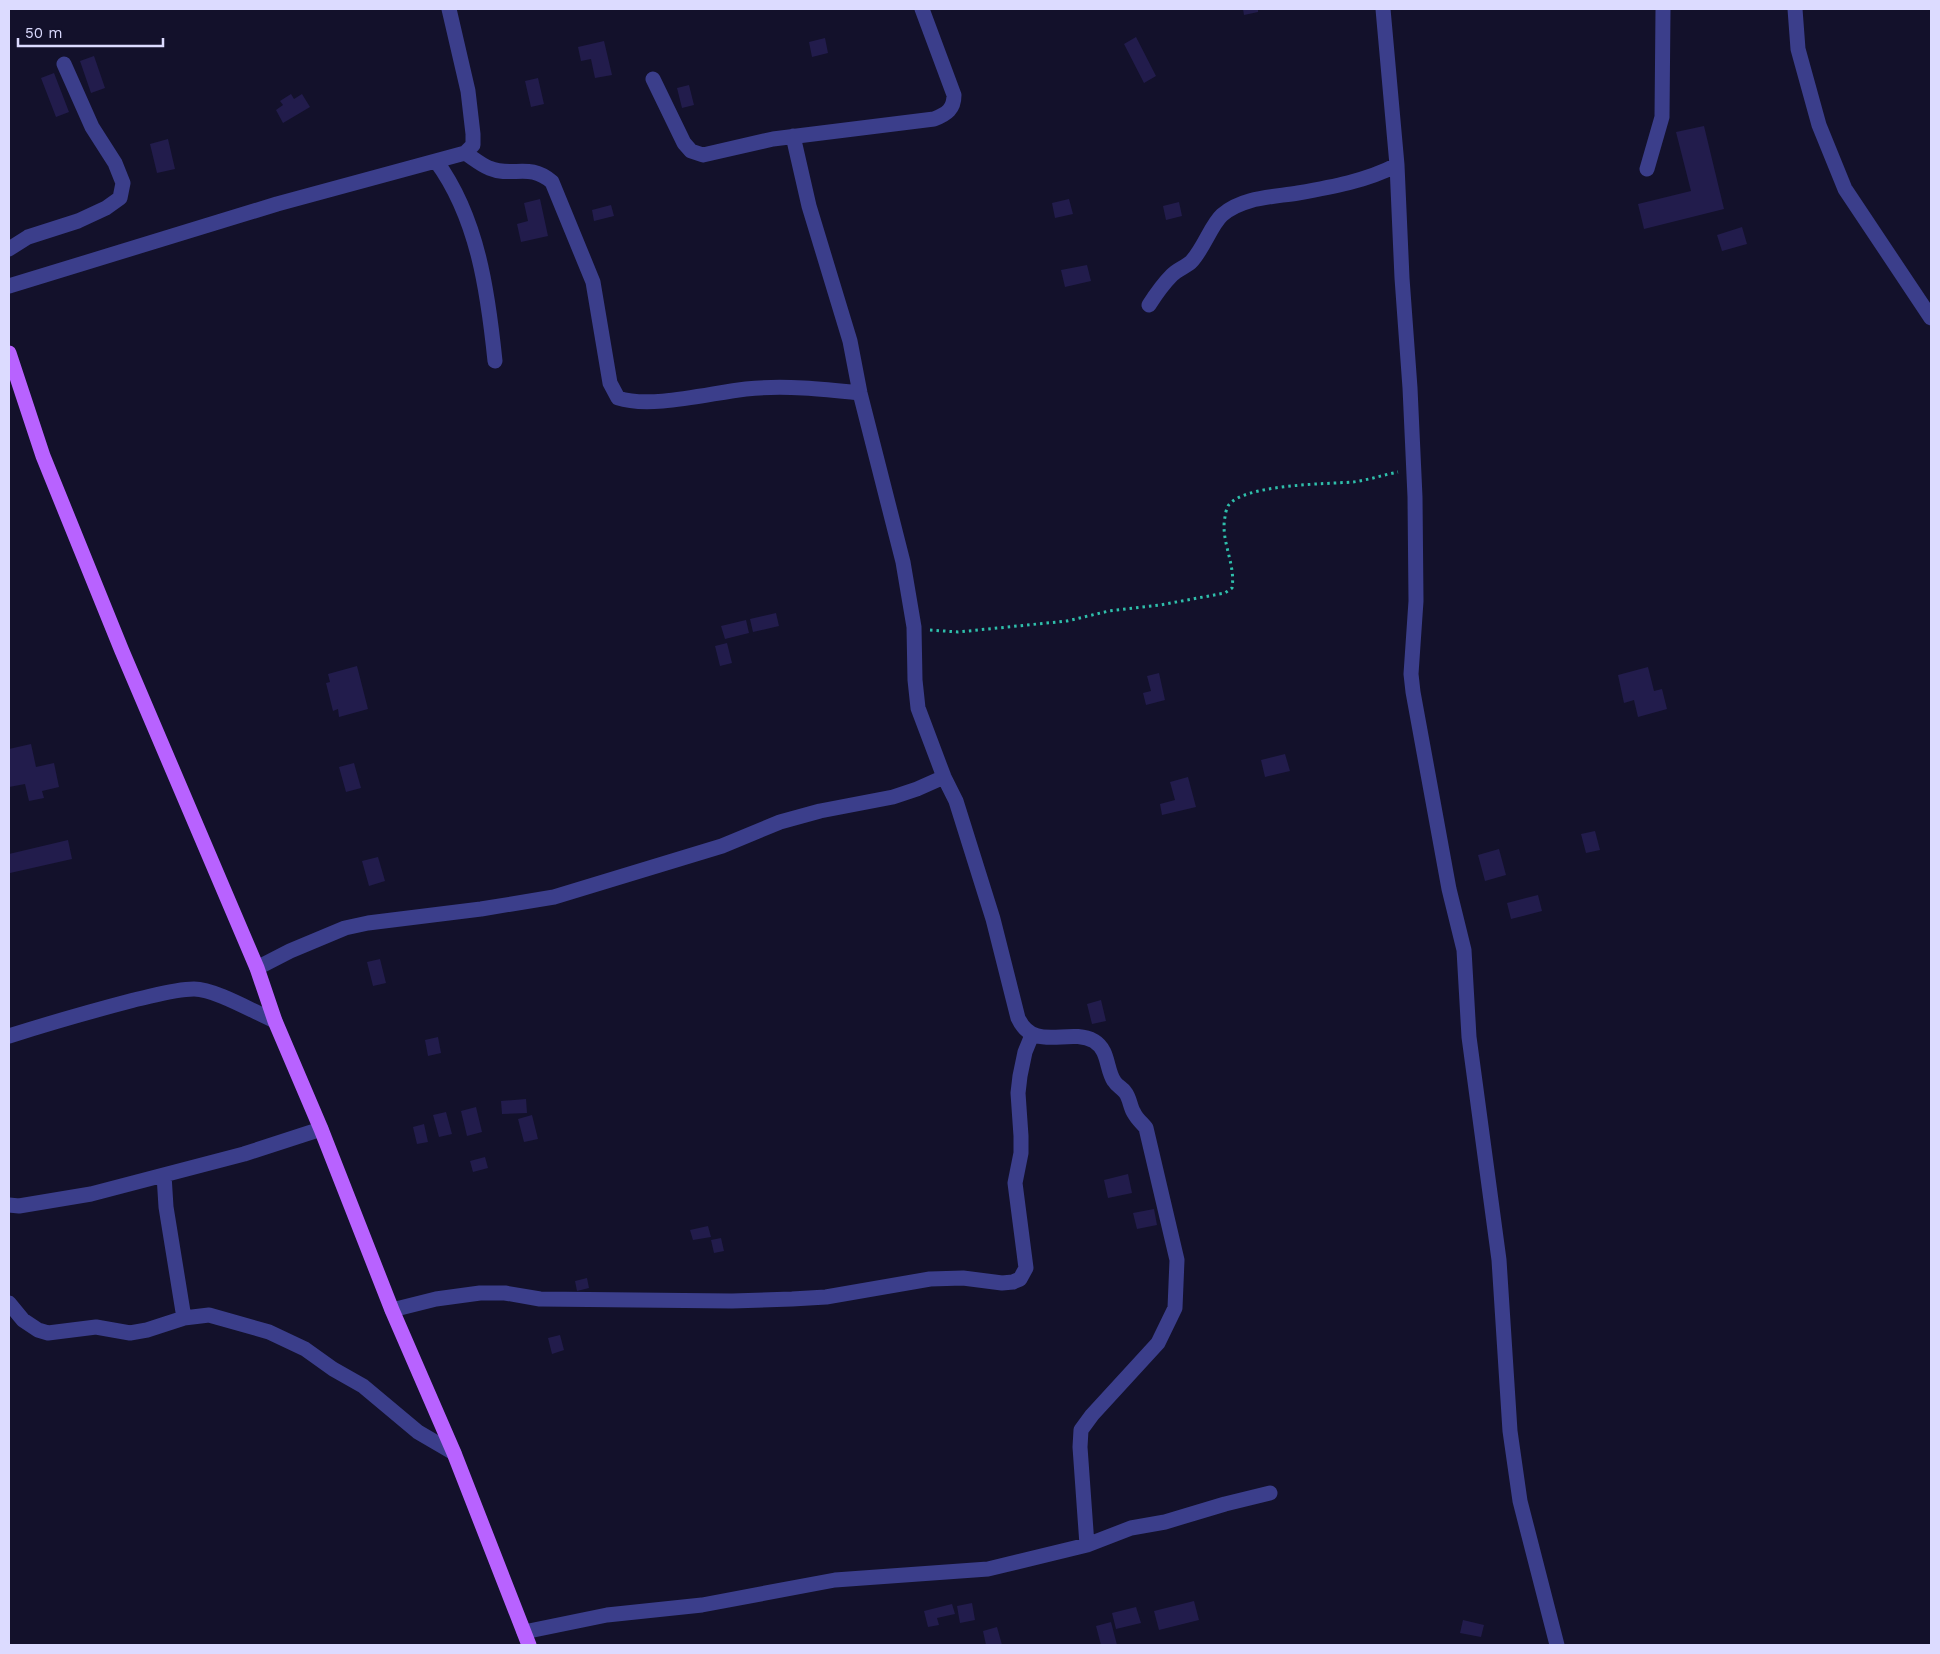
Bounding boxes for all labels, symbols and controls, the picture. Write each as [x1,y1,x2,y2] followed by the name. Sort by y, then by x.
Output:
[18,15,162,47] scale bar
[25,24,62,42] text: 50 m

